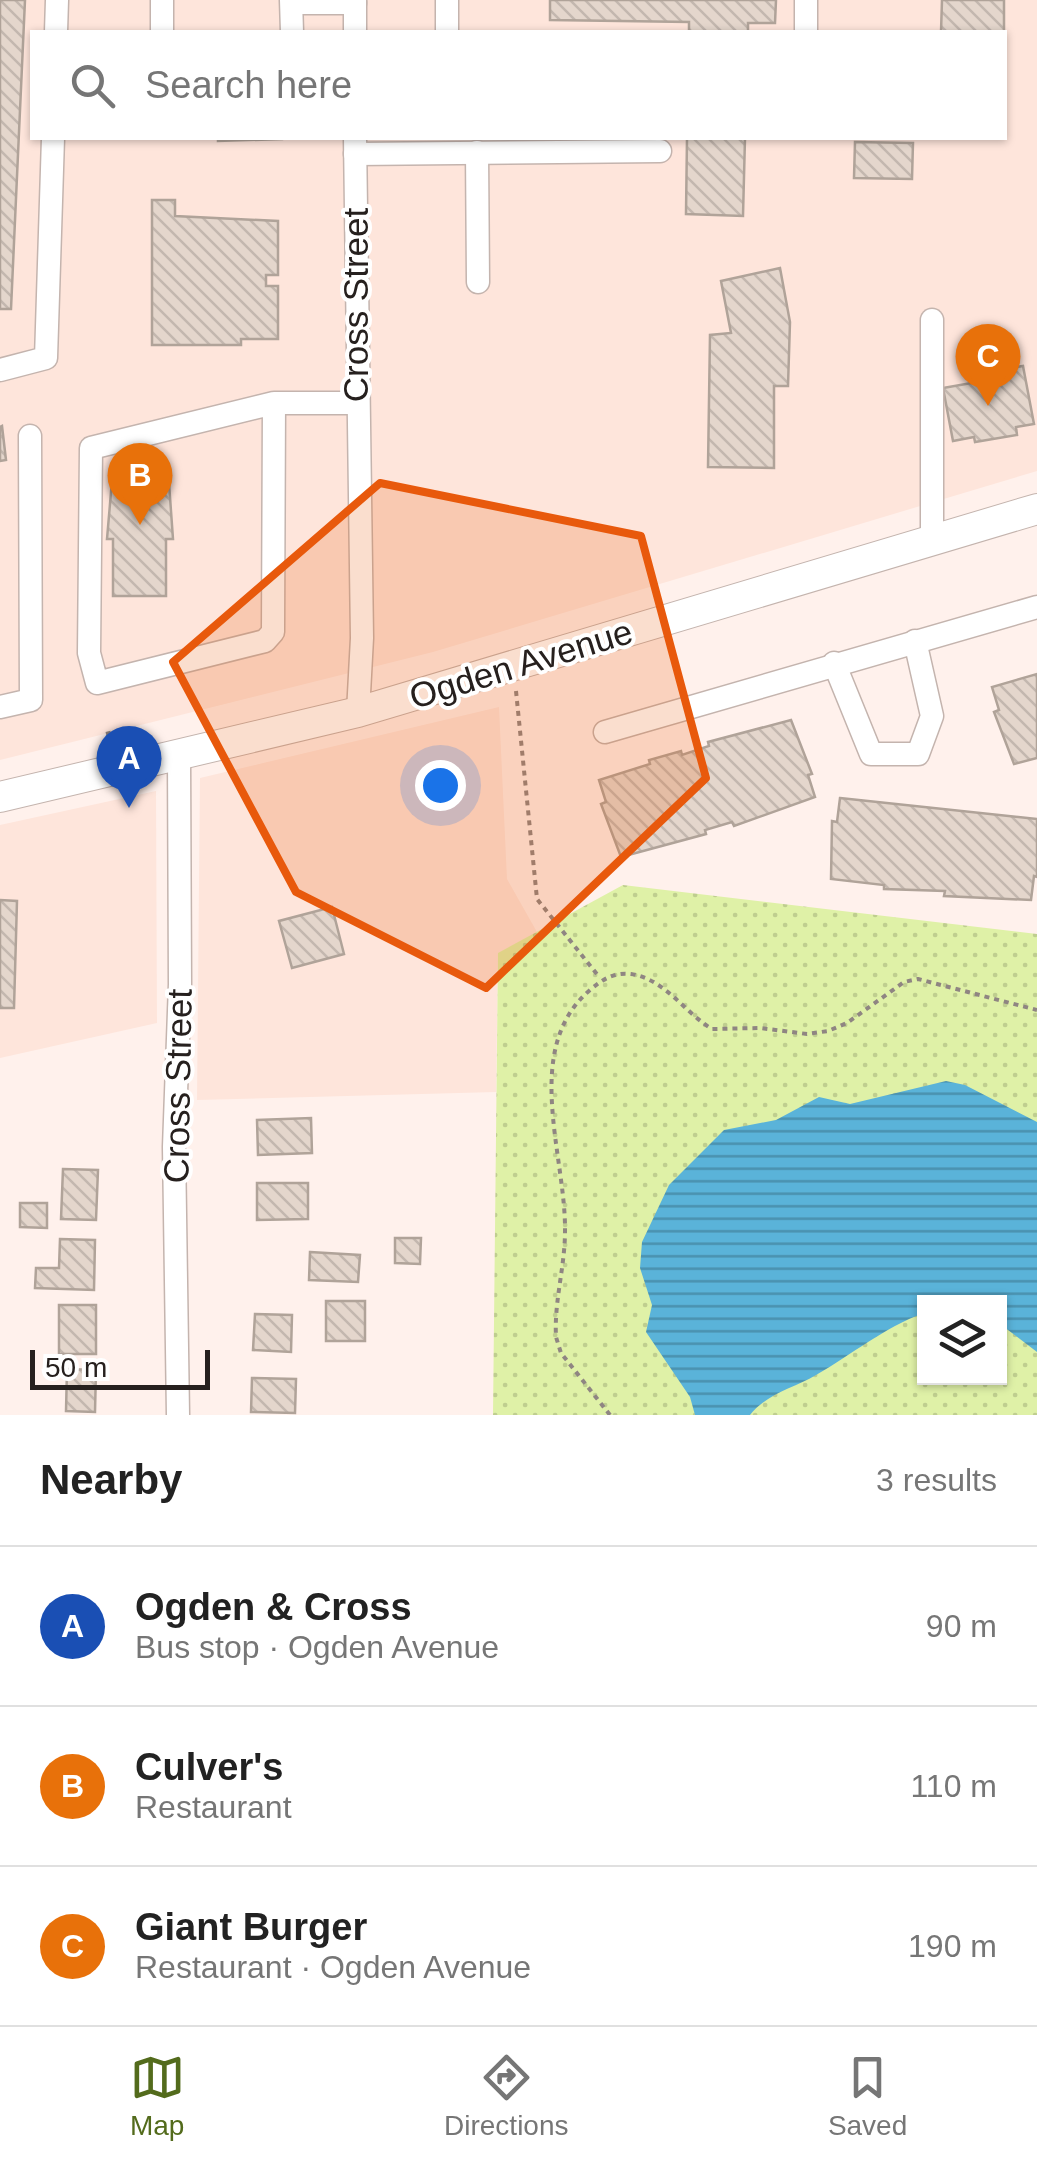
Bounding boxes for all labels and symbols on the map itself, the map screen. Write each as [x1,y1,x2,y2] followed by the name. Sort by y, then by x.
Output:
[336,207,375,402] street label: Cross Street
[956,324,1020,406] pin: C
[108,442,172,525] pin: B
[405,611,637,716] street label: Ogden Avenue
[96,726,162,808] pin: A
[415,760,466,811] your location
[156,988,199,1184] street label: Cross Street
[30,1345,210,1390] scale bar

